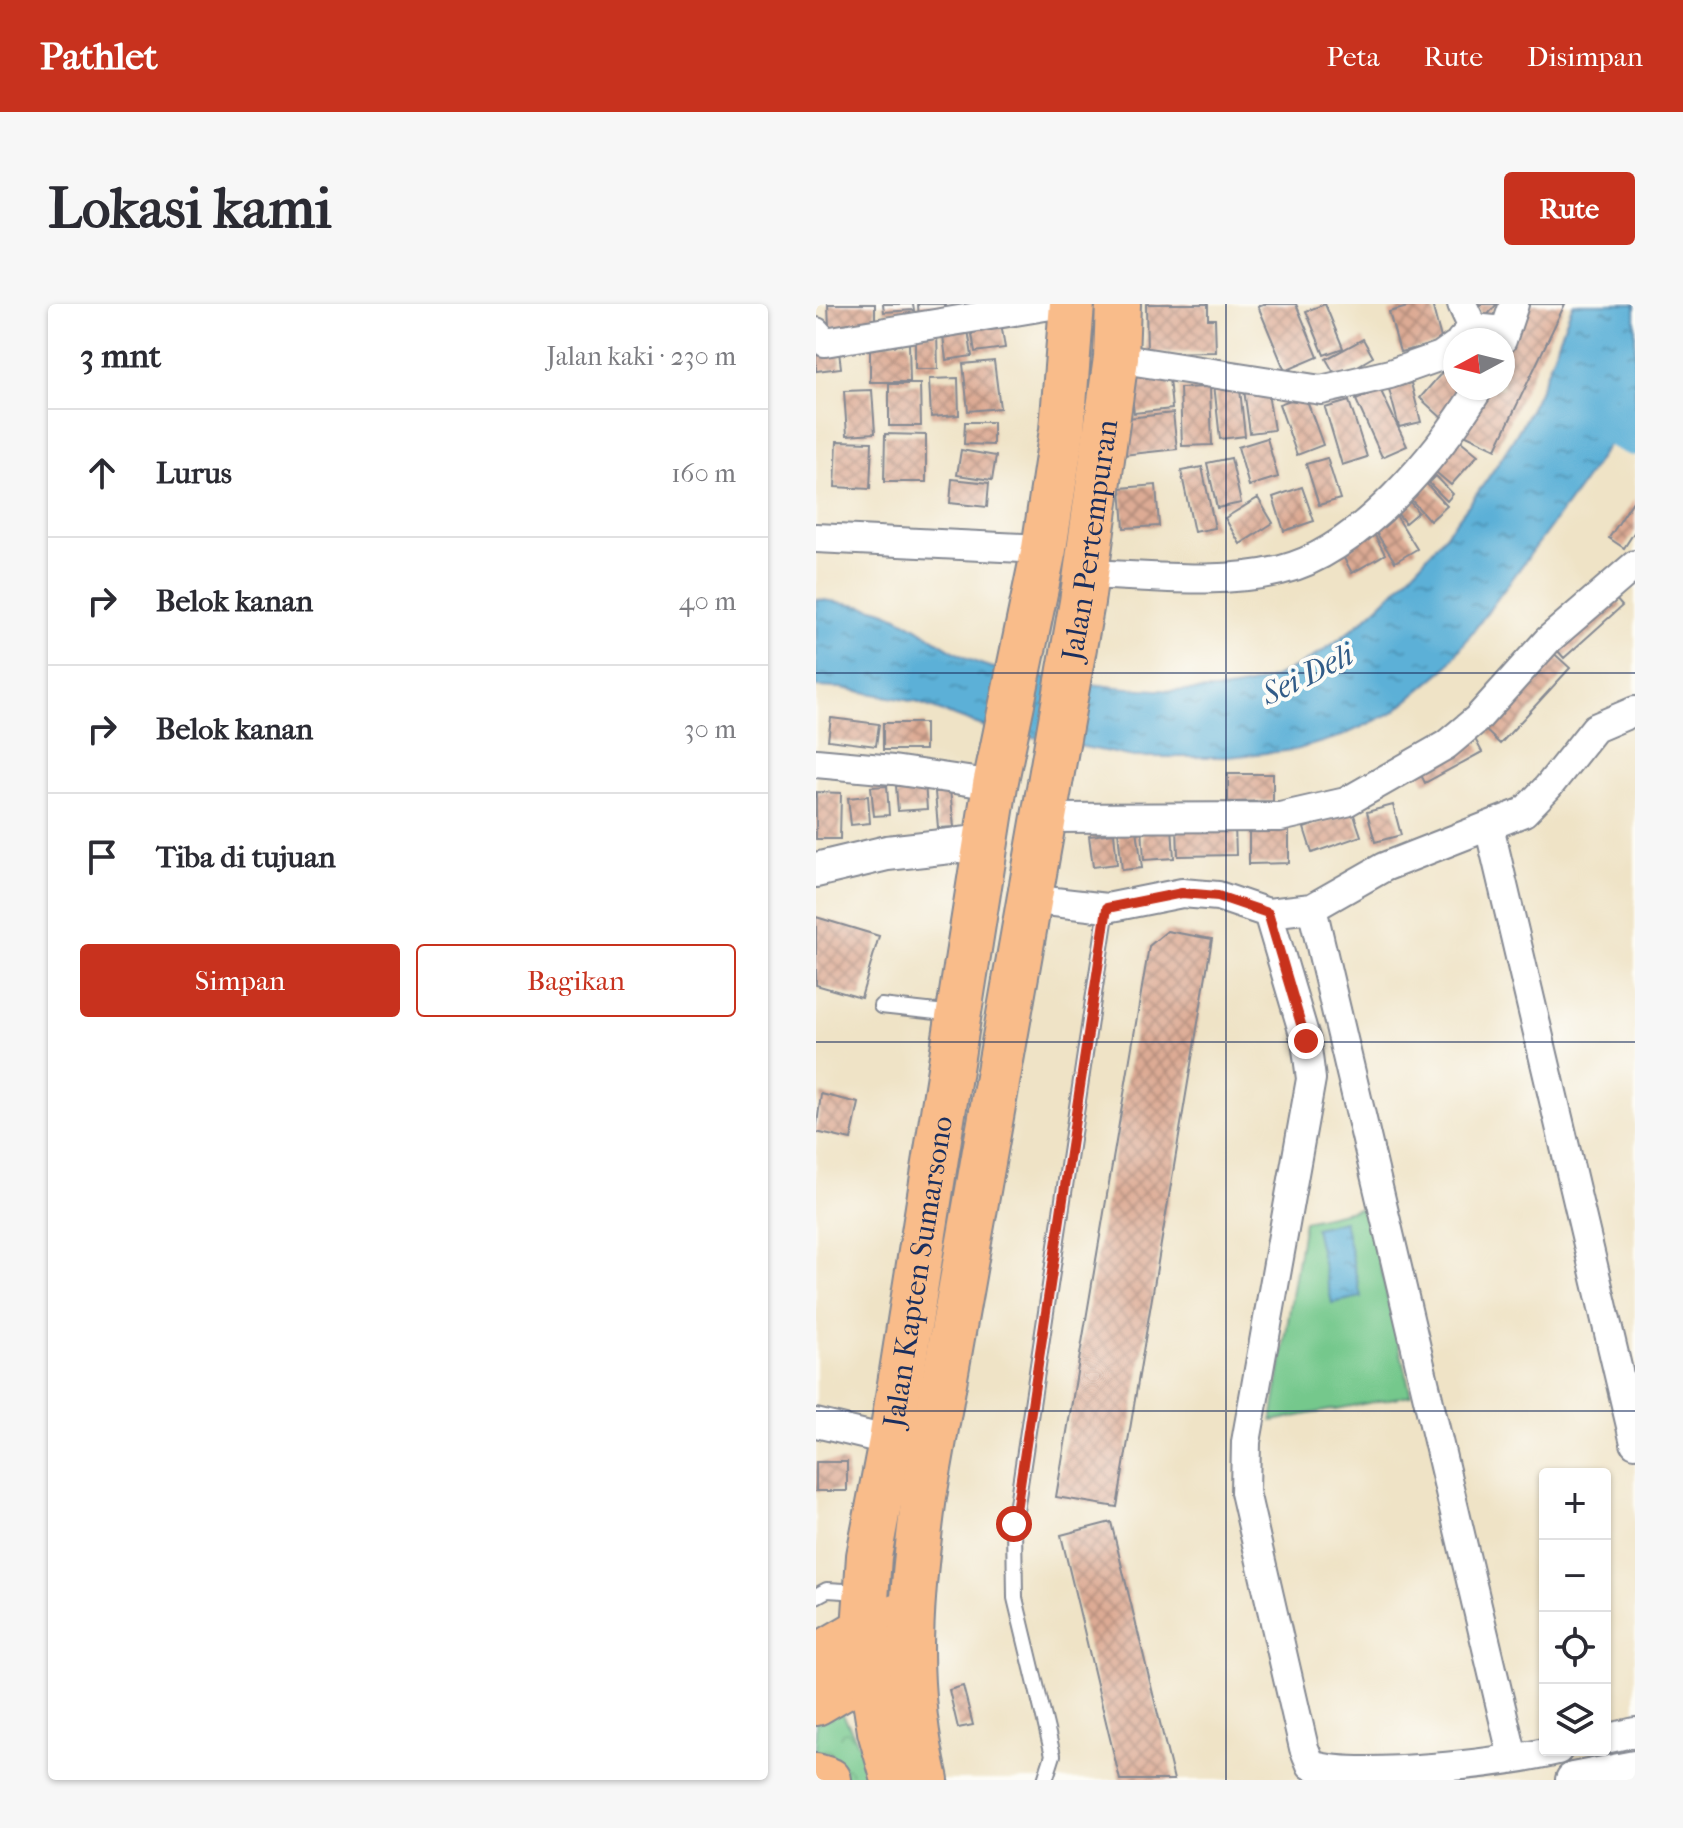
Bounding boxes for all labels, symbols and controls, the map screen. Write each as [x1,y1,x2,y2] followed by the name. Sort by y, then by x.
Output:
[40,34,158,79] text: Pathlet
[1327,40,1380,73] text: Peta
[1424,40,1483,73] text: Rute
[1527,40,1643,73] text: Disimpan
[1504,172,1635,245] button: Rute
[48,176,332,241] text: Lokasi kami
[1443,328,1515,400] north arrow
[80,336,161,376] text: 3 mnt
[546,341,736,372] text: Jalan kaki · 230 m
[1055,417,1125,666] street label: Jalan Pertempuran
[80,451,124,495] icon: ahead
[156,456,232,491] text: Lurus
[671,458,736,489] text: 160 m
[80,579,124,623] icon: right
[156,584,313,619] text: Belok kanan
[679,586,736,617] text: 40 m
[1254,634,1362,714] water label: Sei Deli
[80,707,124,751] icon: right
[156,712,313,747] text: Belok kanan
[684,714,736,745] text: 30 m
[80,835,124,879] icon: arrive
[156,840,336,875] text: Tiba di tujuan
[80,944,400,1017] button: Simpan
[416,944,736,1017] button: Bagikan
[1288,1023,1324,1059] route end
[876,1113,960,1432] street label: Jalan Kapten Sumarsono
[1539,1468,1611,1756] map controls
[1539,1468,1611,1540] button: +
[996,1506,1032,1542] route start
[1539,1540,1611,1612] button: −
[1539,1612,1611,1684] button: locate
[1539,1684,1611,1756] button: layers

